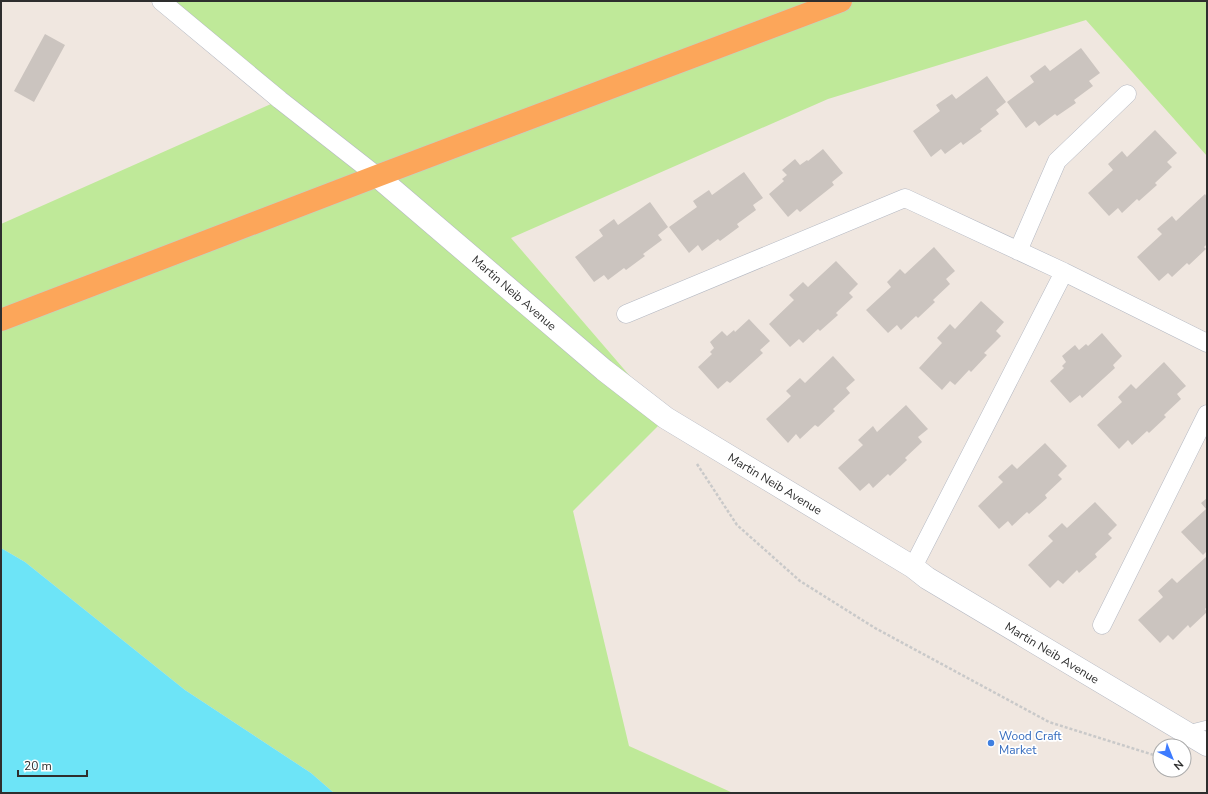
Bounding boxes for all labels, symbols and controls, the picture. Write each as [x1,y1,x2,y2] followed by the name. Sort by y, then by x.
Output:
[468,252,560,334] street label: Martin Neib Avenue
[725,450,825,518] street label: Martin Neib Avenue
[1002,619,1102,687] street label: Martin Neib Avenue
[999,728,1062,758] place label: Wood Craft Market
[986,738,996,748] marker: Wood Craft Market
[1152,738,1192,778] north arrow
[18,752,87,778] scale bar
[1170,757,1187,773] text: N
[24,758,52,774] text: 20 m

